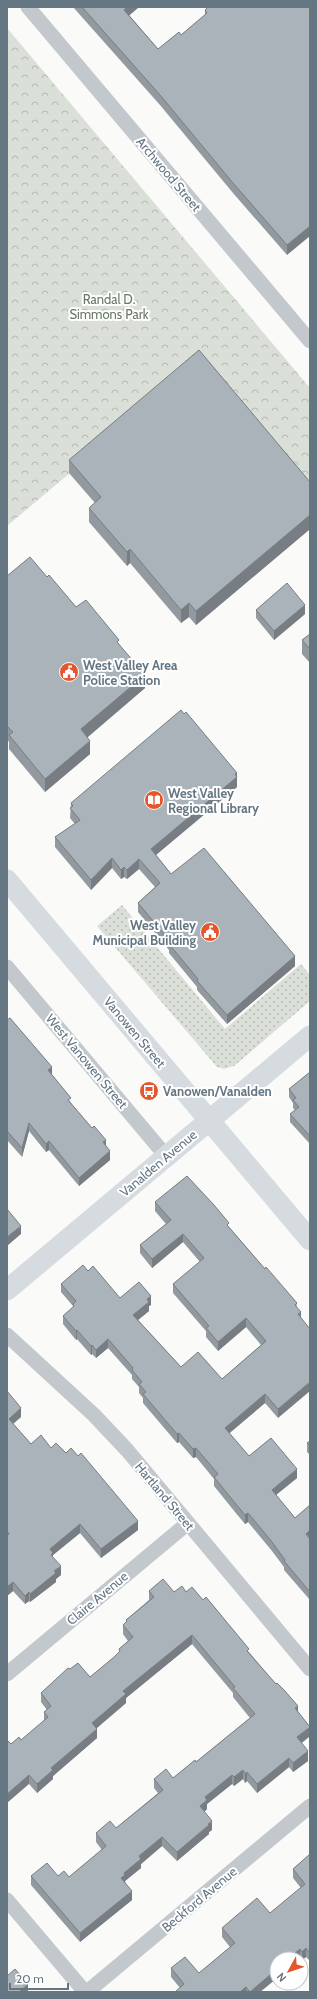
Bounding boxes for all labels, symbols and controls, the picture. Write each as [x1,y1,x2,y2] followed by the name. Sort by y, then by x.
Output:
[133,134,205,215] street label: Archwood Street
[69,291,149,322] park label: Randal D. Simmons Park
[83,657,178,688] place label: West Valley Area Police Station
[58,661,80,683] public building icon: West Valley Area Police Station
[168,785,259,816] place label: West Valley Regional Library
[143,789,165,811] library icon: West Valley Regional Library
[93,917,196,948] place label: West Valley Municipal Building
[199,921,221,943] public building icon: West Valley Municipal Building
[101,993,170,1071] street label: Vanowen Street
[43,1010,132,1112] street label: West Vanowen Street
[138,1080,160,1102] bus stop icon: Vanowen/Vanalden
[163,1083,272,1099] place label: Vanowen/Vanalden
[116,1126,200,1200] street label: Vanalden Avenue
[132,1459,198,1534] street label: Hartland Street
[63,1568,131,1628] street label: Claire Avenue
[158,1863,240,1935] street label: Beckford Avenue
[269,1951,309,1991] north arrow
[10,1965,68,1991] scale bar
[273,1970,289,1985] text: N
[16,1971,44,1986] text: 20 m

